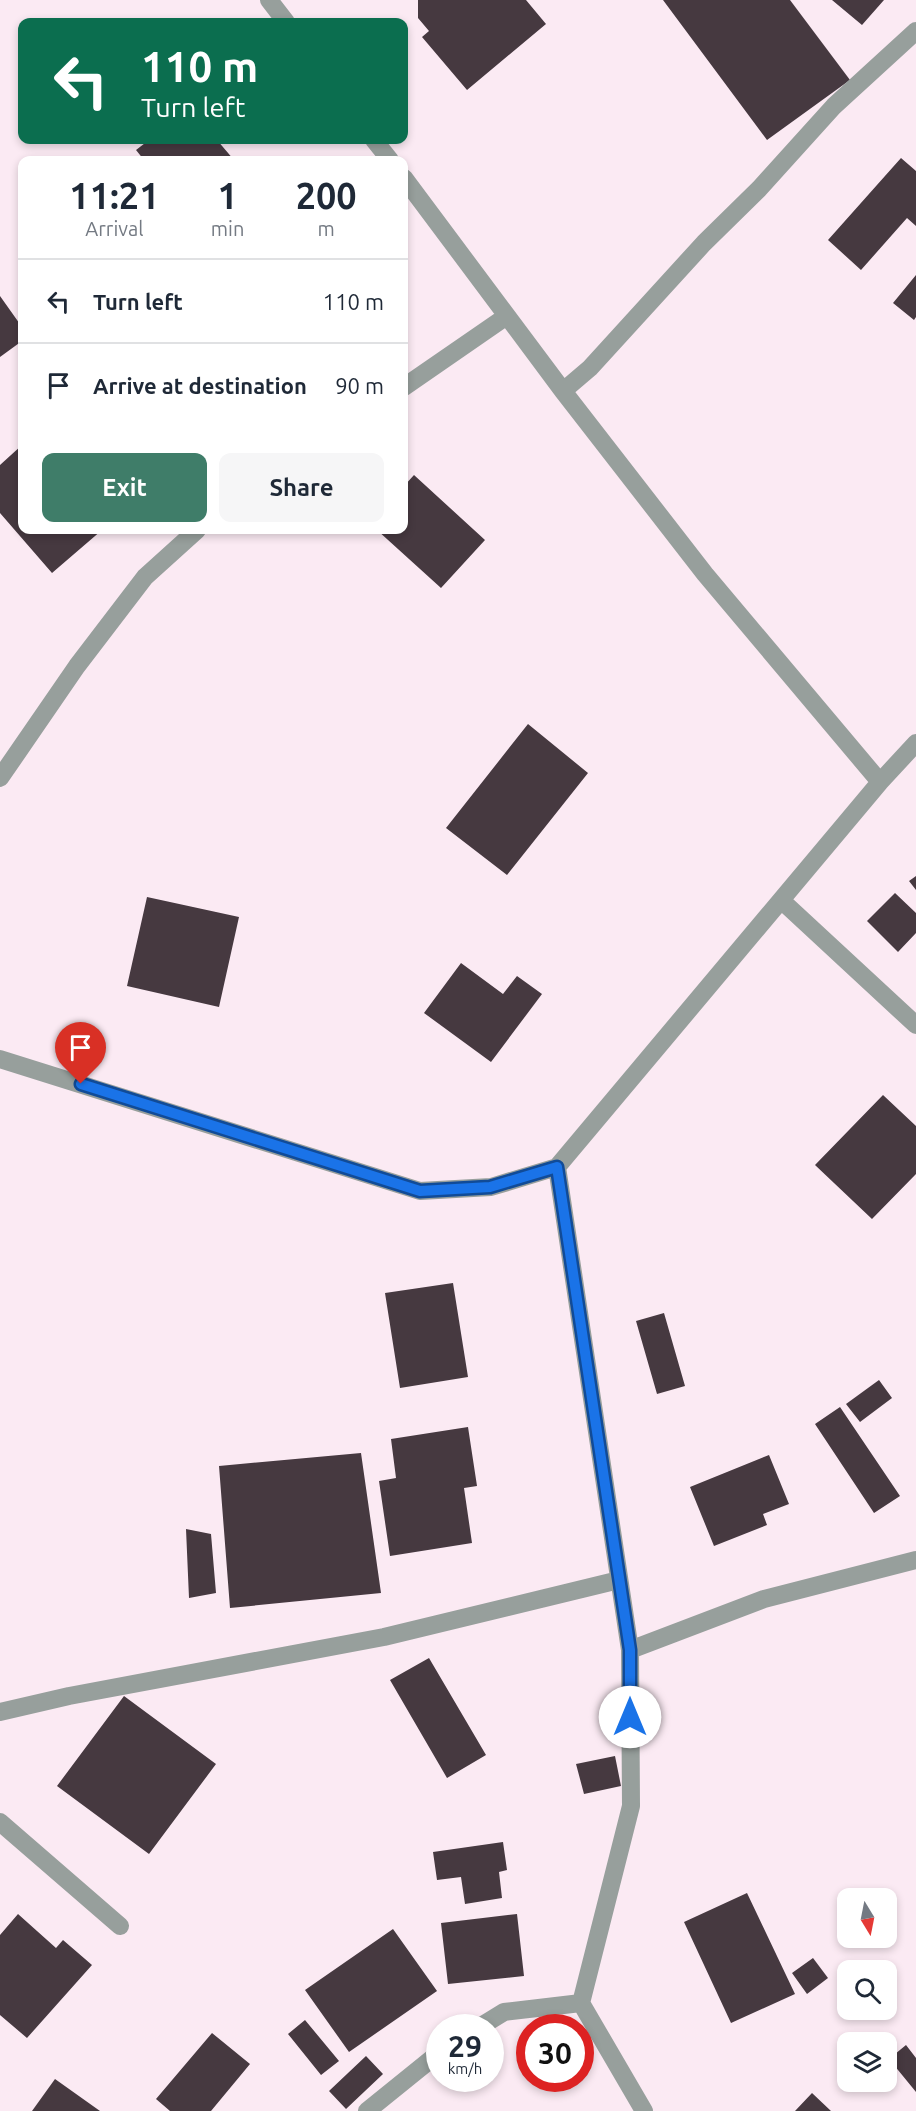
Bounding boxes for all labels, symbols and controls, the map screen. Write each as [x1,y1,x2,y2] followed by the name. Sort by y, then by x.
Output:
[42,42,120,120] icon: left
[141,43,258,90] text: 110 m
[141,92,245,122] text: Turn left
[69,175,159,216] text: 11:21
[217,175,238,216] text: 1
[296,175,357,216] text: 200
[85,217,144,240] text: Arrival
[211,217,244,240] text: min
[318,217,335,240] text: m
[42,285,75,318] icon: left
[93,289,183,314] text: Turn left
[323,289,384,314] text: 110 m
[42,369,75,402] icon: arrive
[93,373,307,398] text: Arrive at destination
[335,373,384,398] text: 90 m
[42,453,207,522] button: Exit
[219,453,384,522] button: Share
[55,1022,106,1084] pin
[64,1031,97,1064] icon: arrive
[598,1685,662,1749] position arrow
[837,1888,897,1948] north arrow
[837,1888,897,2092] map controls
[837,1960,897,2020] button: search
[516,2014,594,2092] speed limit sign: 30
[448,2029,482,2063] text: 29
[837,2032,897,2092] button: layers
[448,2060,482,2077] text: km/h

